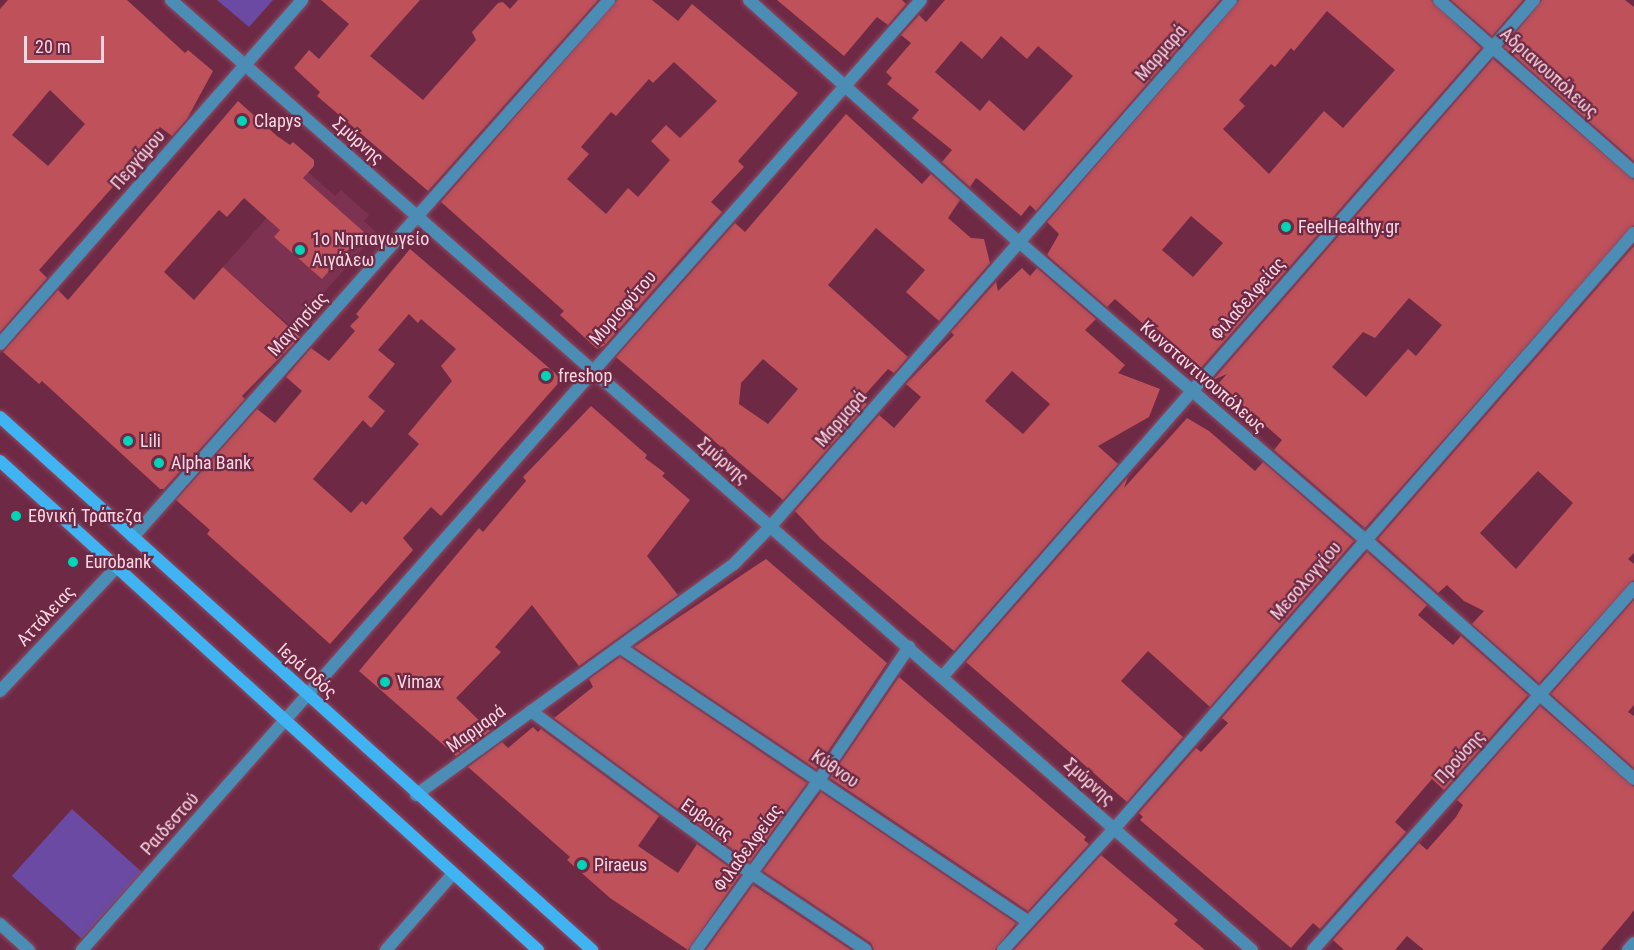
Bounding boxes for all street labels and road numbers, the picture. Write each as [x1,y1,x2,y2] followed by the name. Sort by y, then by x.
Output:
[1131,21,1191,85] street label: Μαρμαρά
[1495,23,1603,123] street label: Αδριανουπόλεως
[328,113,388,169] street label: Σμύρνης
[106,126,170,194] street label: Περγάμου
[1206,253,1290,345] street label: Φιλαδελφείας
[585,266,661,350] street label: Μυριοφύτου
[264,287,332,361] street label: Μαγνησίας
[1136,317,1270,437] street label: Κωνσταντινουπόλεως
[811,387,871,451] street label: Μαρμαρά
[693,433,753,489] street label: Σμύρνης
[1266,537,1346,625] street label: Μεσολογγίου
[12,581,80,651] street label: Αττάλειας
[273,639,341,703] street label: Ιερά Οδός
[442,700,510,758] street label: Μαρμαρά
[1430,726,1490,788] street label: Προύσης
[807,745,863,793] street label: Κύθνου
[1059,754,1119,810] street label: Σμύρνης
[136,788,204,860] street label: Ραιδεστού
[677,794,737,846] street label: Ευβοίας
[709,800,787,896] street label: Φιλαδελφείας

